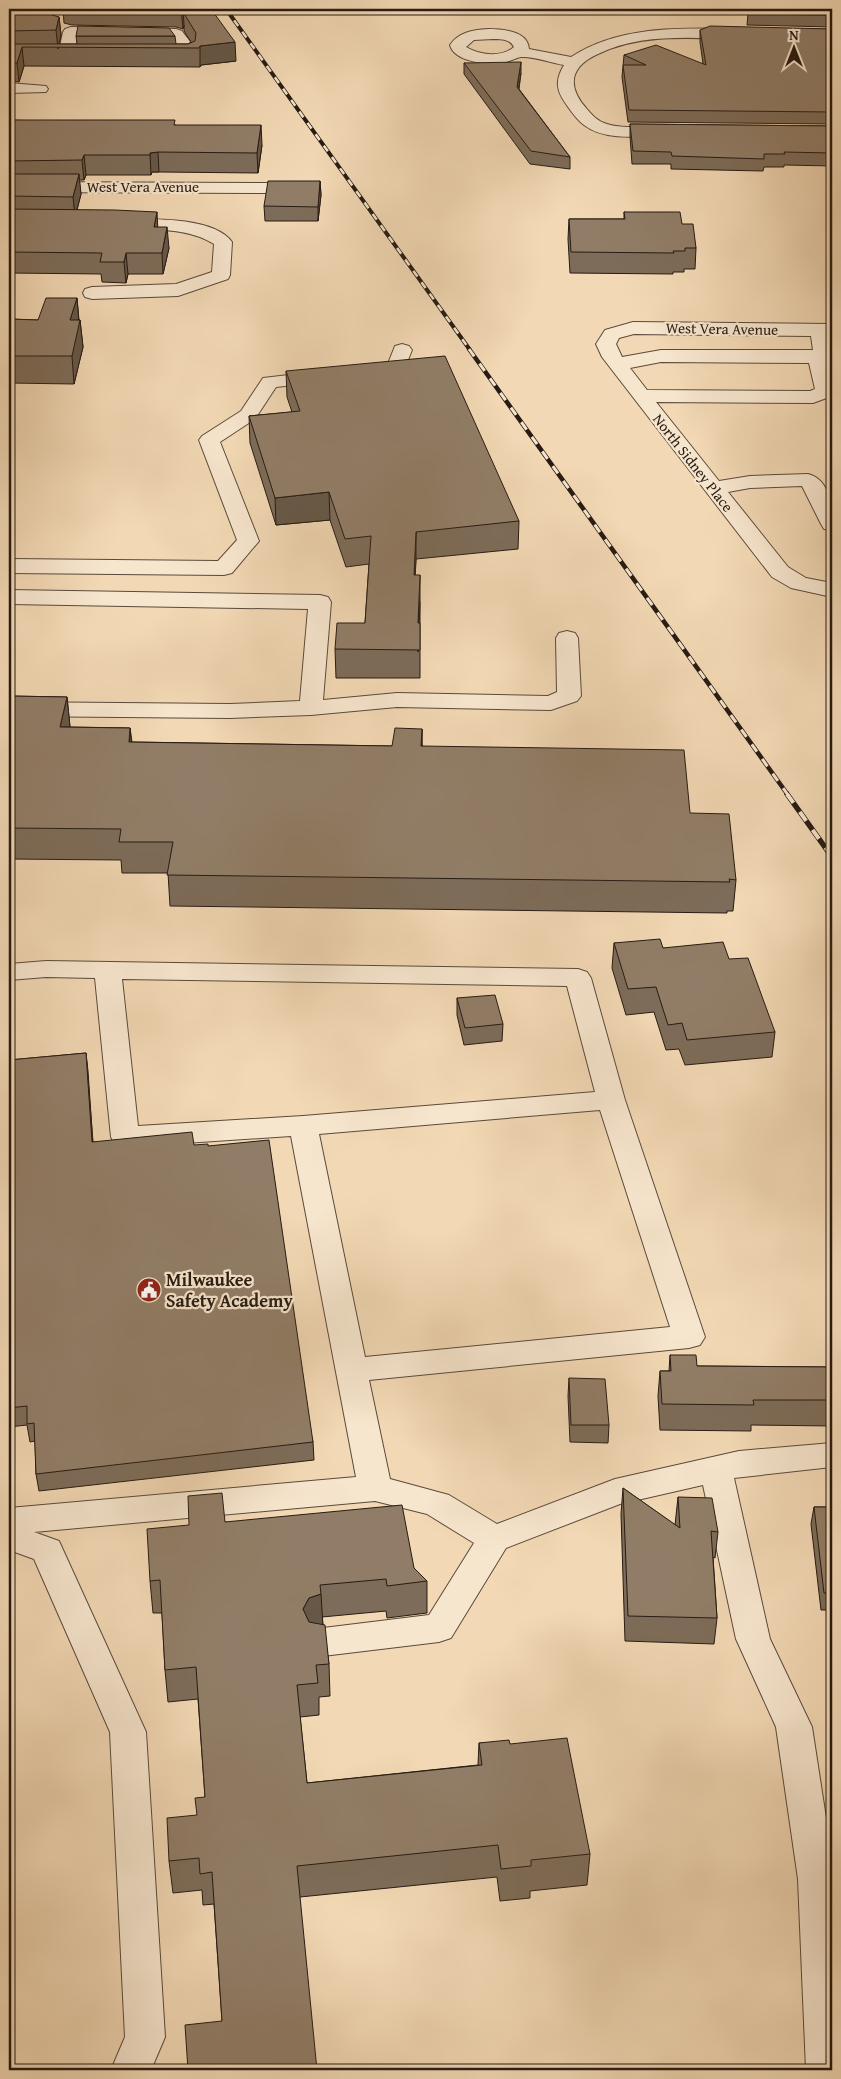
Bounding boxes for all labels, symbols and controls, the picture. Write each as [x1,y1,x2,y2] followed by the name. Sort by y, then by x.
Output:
[768,22,818,72] north arrow
[789,25,799,45] text: N
[87,176,199,197] street label: West Vera Avenue
[666,317,778,340] street label: West Vera Avenue
[648,409,738,516] street label: North Sidney Place
[166,1266,293,1314] place label: Milwaukee Safety Academy
[136,1277,162,1303] public building icon: Milwaukee Safety Academy

